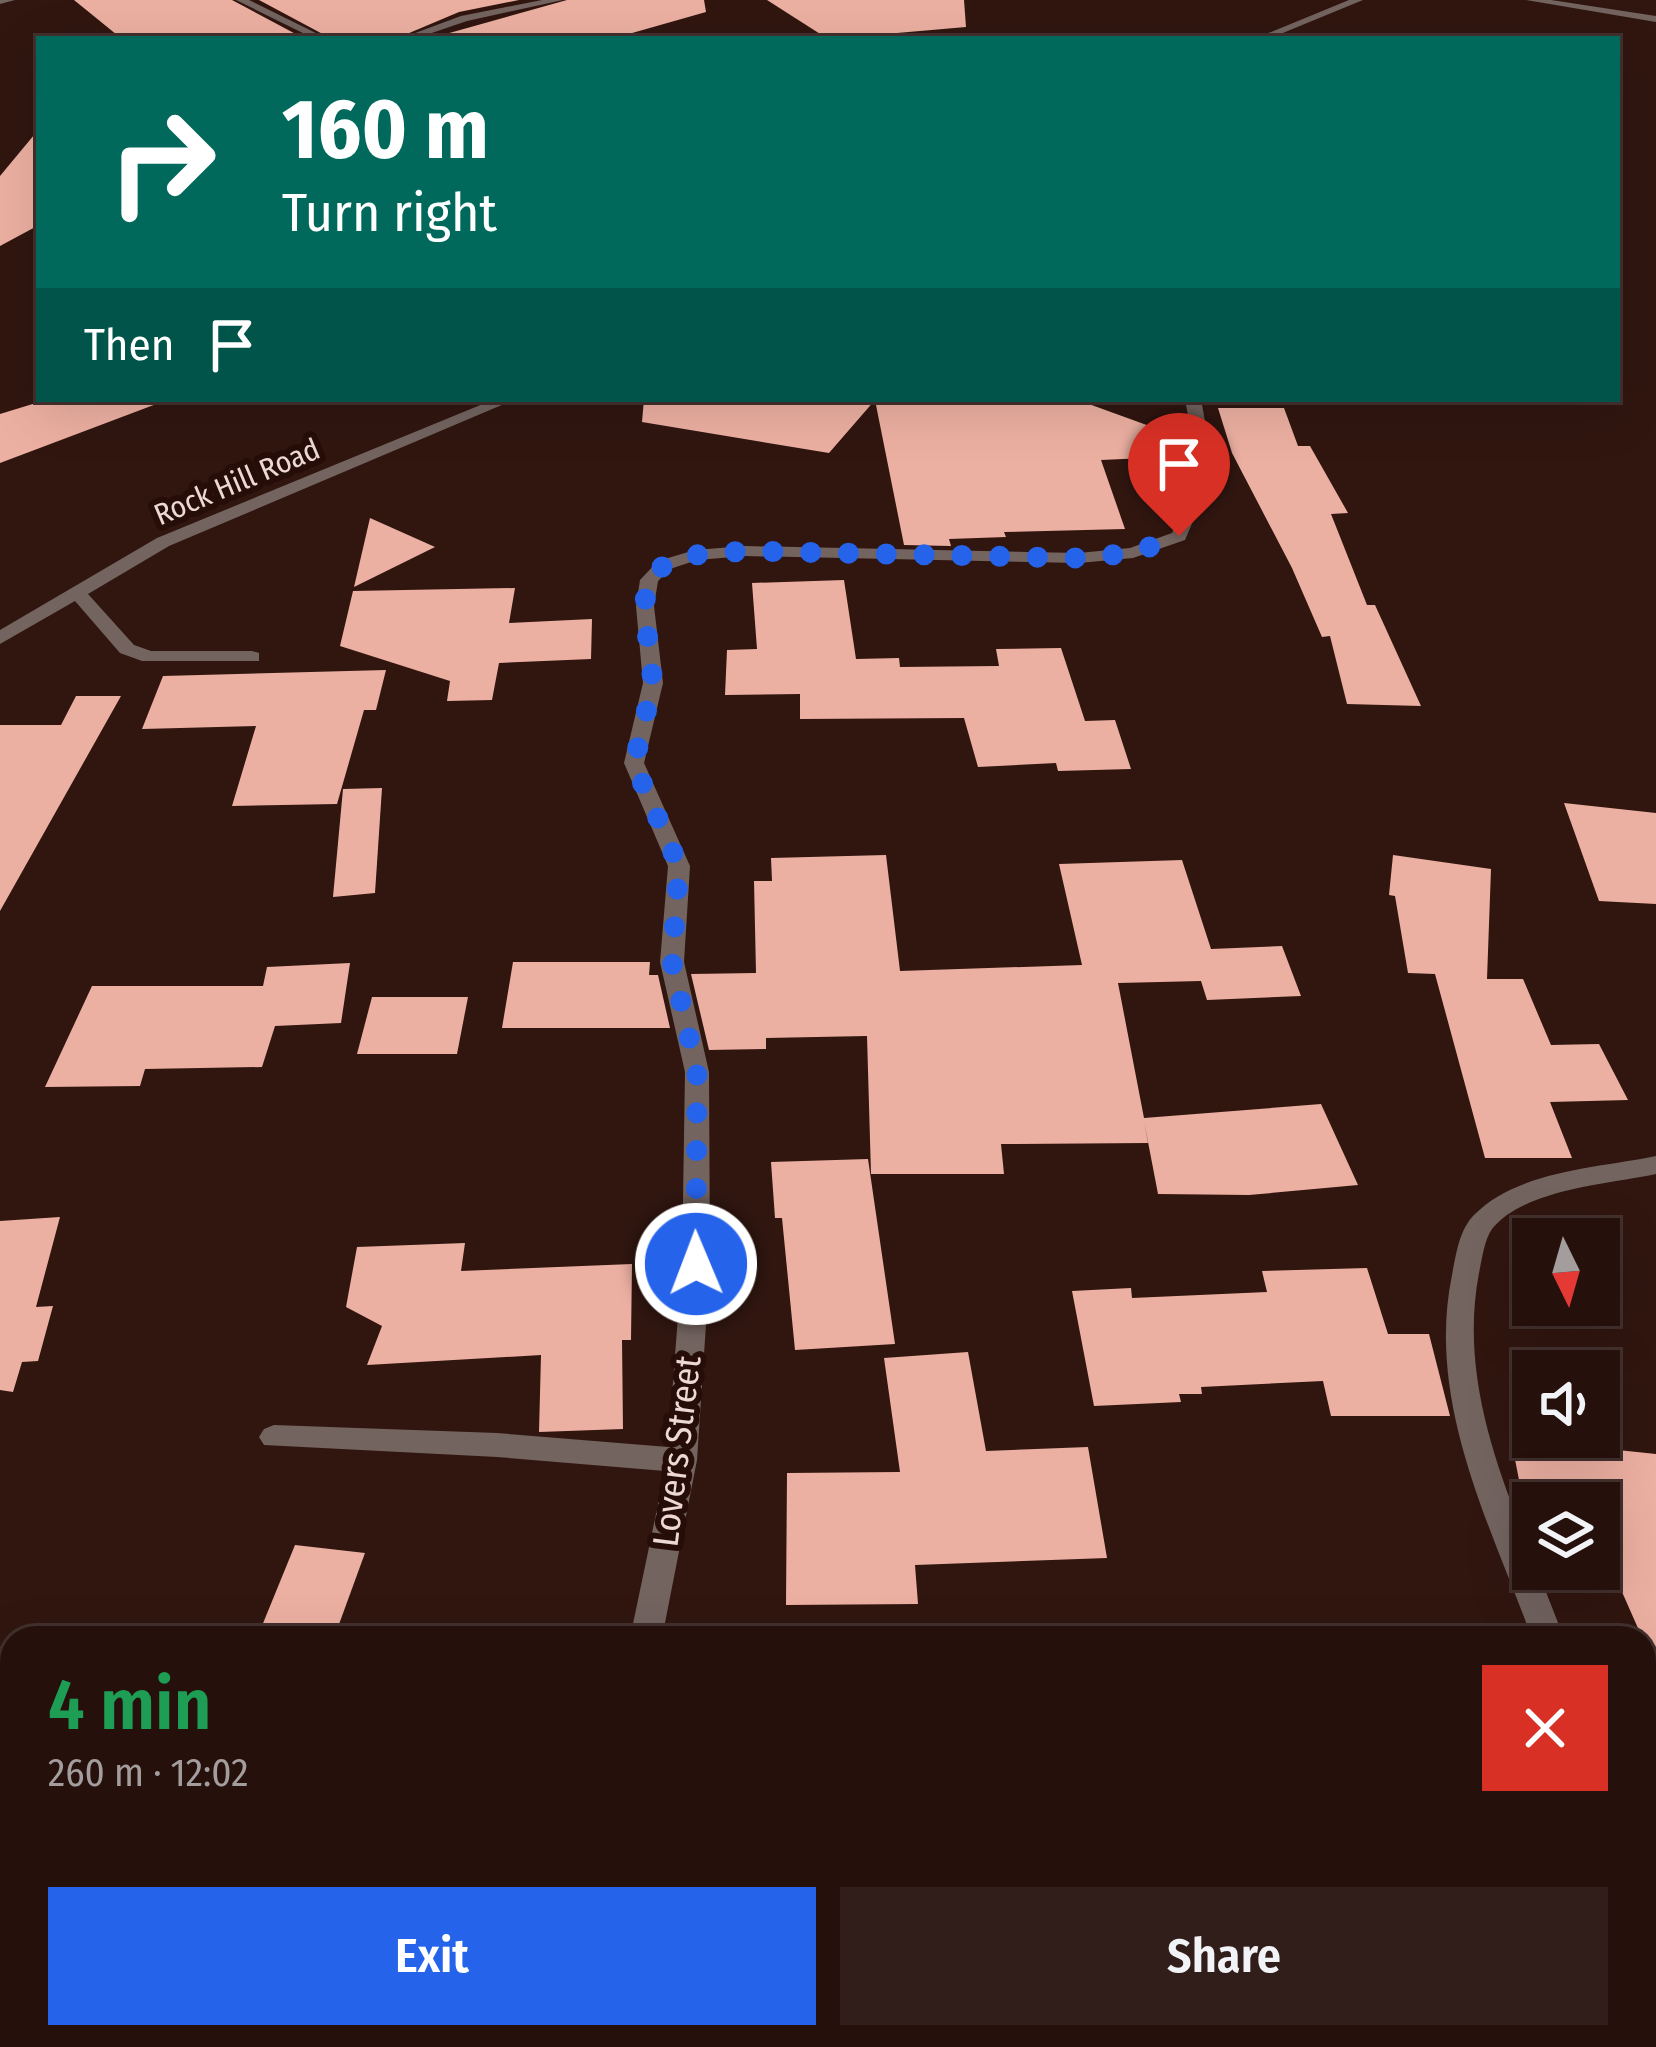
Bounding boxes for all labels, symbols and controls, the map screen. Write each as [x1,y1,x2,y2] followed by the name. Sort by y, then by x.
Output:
[282,79,489,180] text: 160 m
[84,84,240,240] icon: right
[282,181,497,245] text: Turn right
[199,312,265,378] icon: arrive
[84,318,175,372] text: Then
[1128,413,1230,536] pin
[149,431,325,533] street label: Rock Hill Road
[1146,431,1212,497] icon: arrive
[633,1201,759,1327] position arrow
[1512,1218,1620,1326] north arrow
[1512,1218,1620,1590] map controls
[1512,1350,1620,1458] button: sound
[643,1353,711,1549] street label: Lovers Street
[1512,1482,1620,1590] button: layers
[48,1662,211,1748] text: 4 min
[1482,1665,1608,1791] button: close
[48,1750,248,1796] text: 260 m · 12:02
[48,1887,816,2025] button: Exit
[840,1887,1608,2025] button: Share

